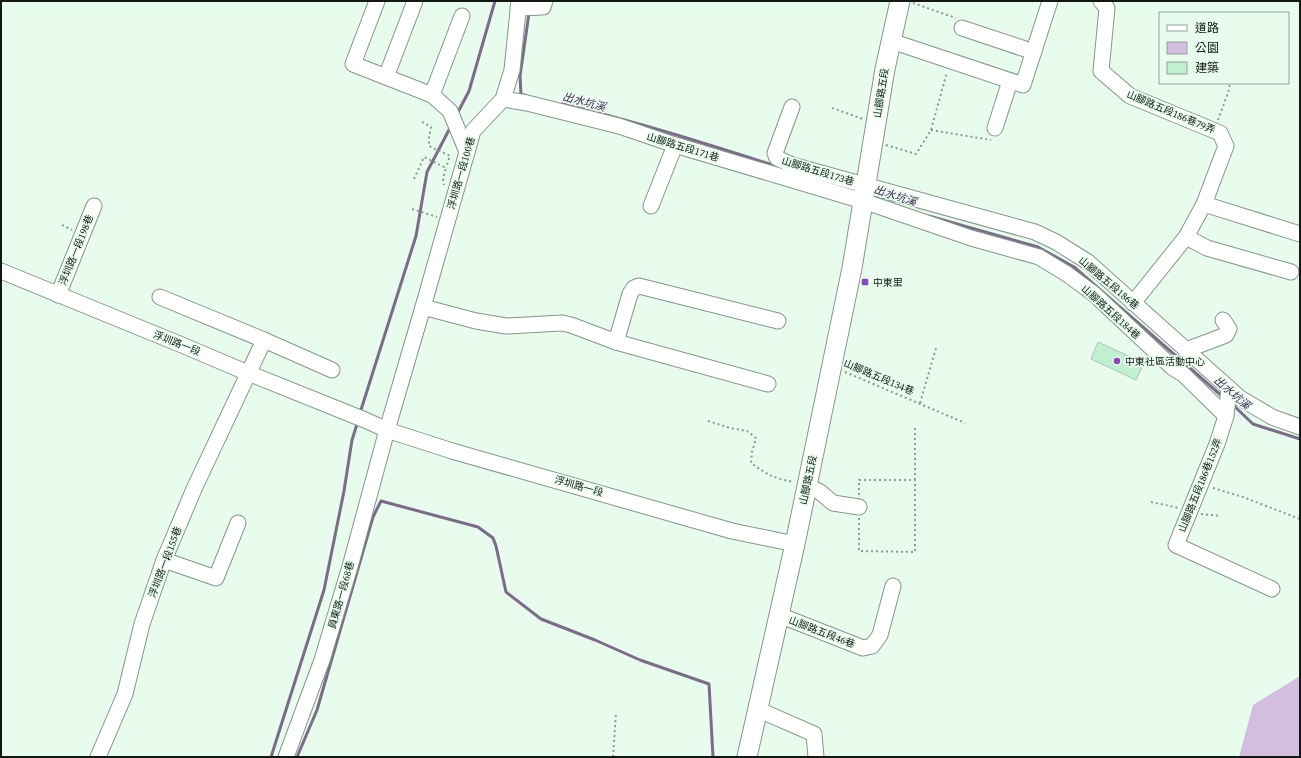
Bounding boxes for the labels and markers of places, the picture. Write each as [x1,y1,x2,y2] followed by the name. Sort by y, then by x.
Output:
[873,276,903,289] place label: 中東里
[860,277,870,287] marker: 中東里
[1125,355,1205,368] place label: 中東社區活動中心
[1112,356,1122,366] marker: 中東社區活動中心

